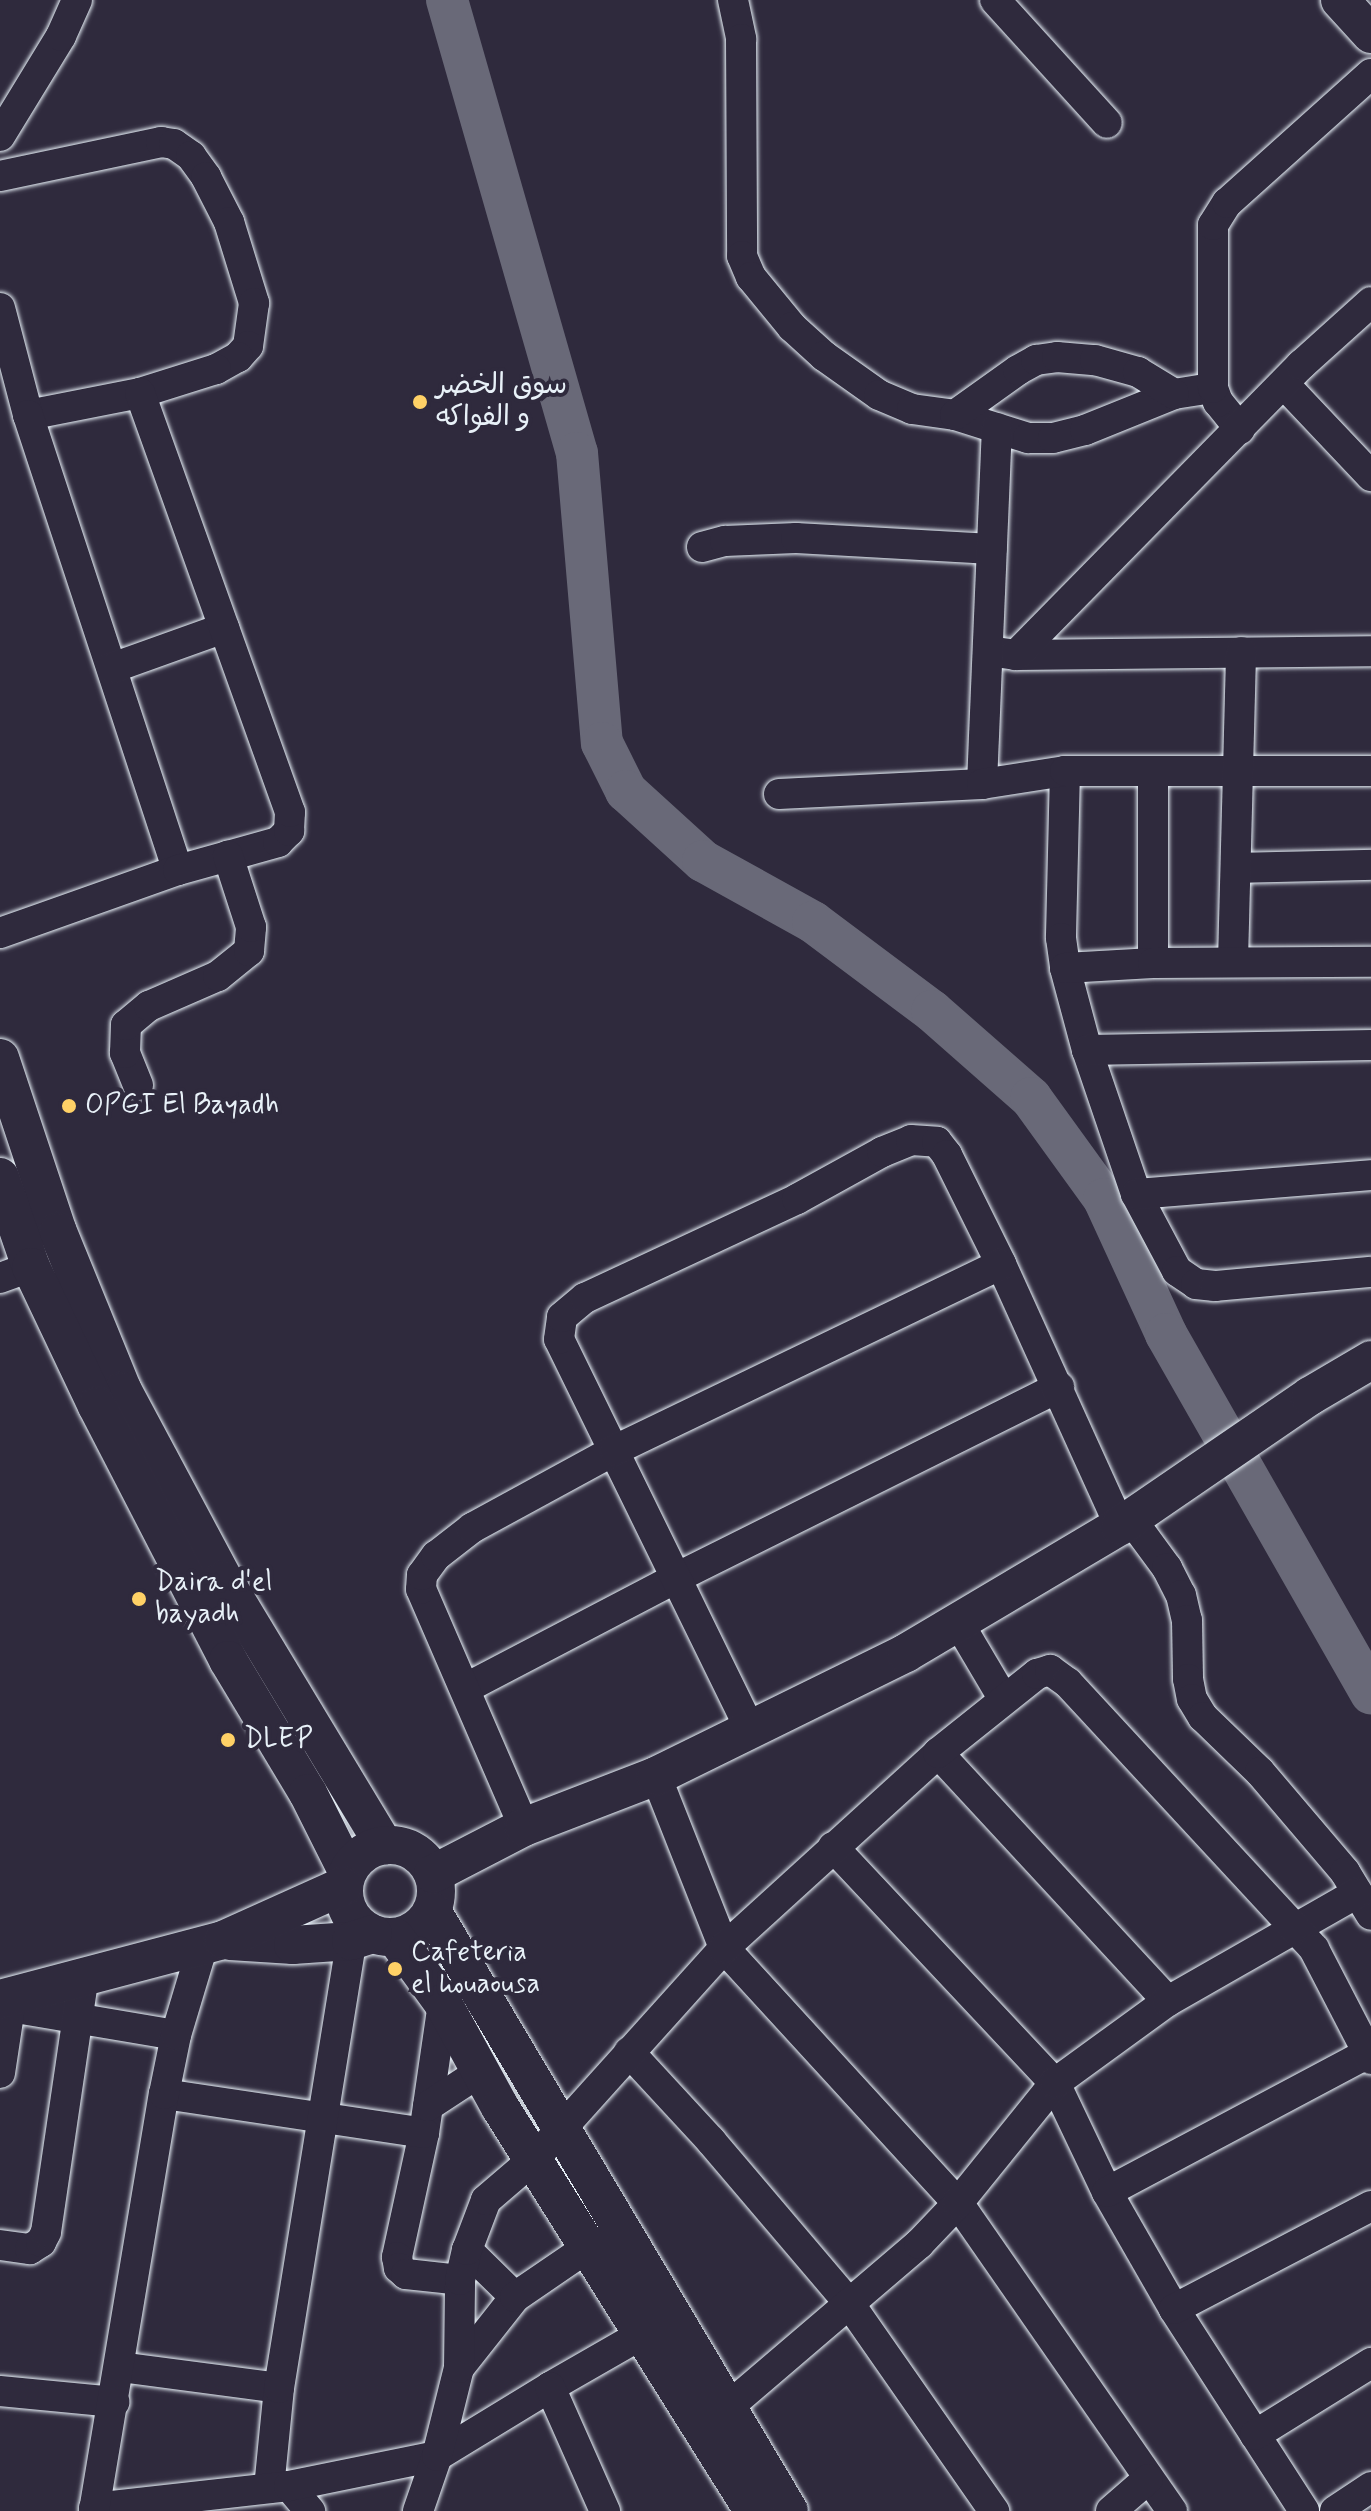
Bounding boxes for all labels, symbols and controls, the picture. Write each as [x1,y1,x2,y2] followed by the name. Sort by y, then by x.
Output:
[436,369,567,435] place label: سوق الخضر و الفواكه
[411,393,429,411] marker: سوق الخضر و الفواكه
[85,1089,282,1123] place label: OPGI El Bayadh
[60,1097,78,1115] marker: OPGI El Bayadh
[155,1566,271,1632] place label: Daira d'el bayadh
[130,1590,148,1608] marker: Daira d'el bayadh
[244,1723,313,1757] place label: DLEP
[219,1731,237,1749] marker: DLEP
[411,1936,540,2002] place label: Cafeteria el houaousa
[386,1960,404,1978] marker: Cafeteria el houaousa

